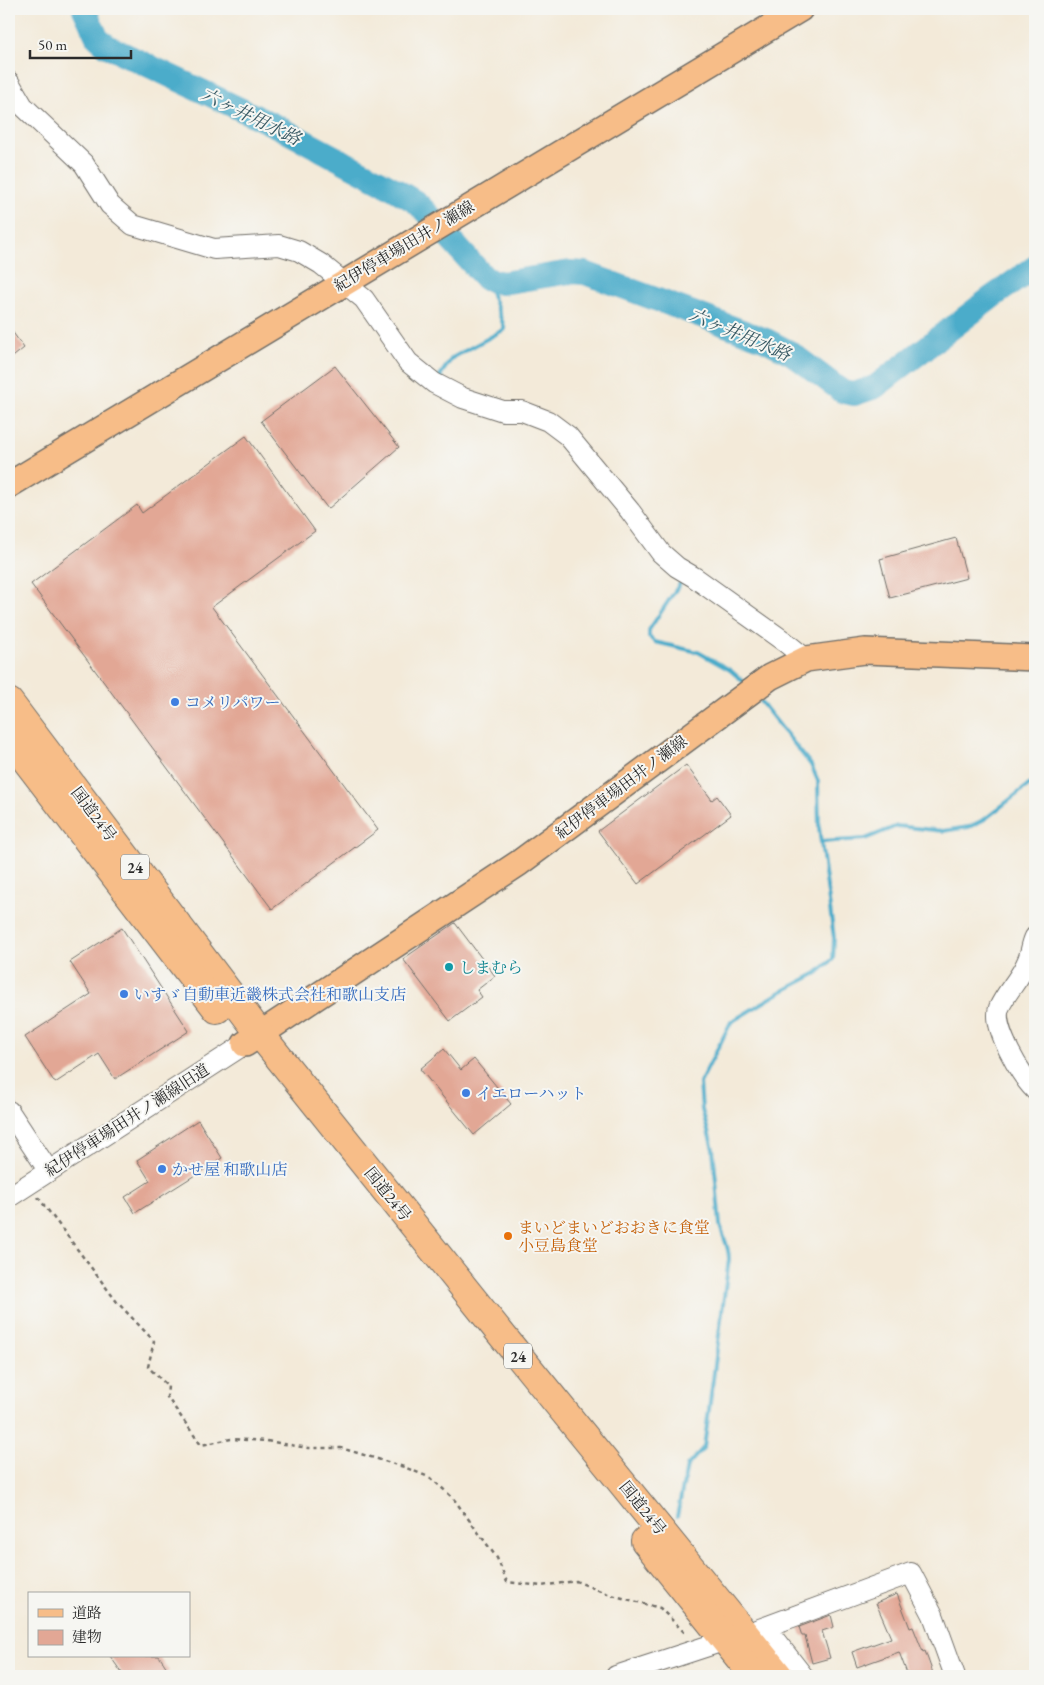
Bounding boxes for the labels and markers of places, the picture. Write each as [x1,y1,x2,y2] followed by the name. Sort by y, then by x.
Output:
[185,692,281,713] place label: コメリパワー
[169,696,181,708] marker: コメリパワー
[459,957,523,978] place label: しまむら
[443,961,455,973] marker: しまむら
[134,984,406,1005] place label: いすゞ自動車近畿株式会社和歌山支店
[118,988,130,1000] marker: いすゞ自動車近畿株式会社和歌山支店
[476,1083,587,1104] place label: イエローハット
[460,1087,472,1099] marker: イエローハット
[172,1159,287,1180] place label: かせ屋 和歌山店
[156,1163,168,1175] marker: かせ屋 和歌山店
[518,1217,710,1256] place label: まいどまいどおおきに食堂 小豆島食堂
[502,1230,514,1242] marker: まいどまいどおおきに食堂 小豆島食堂

